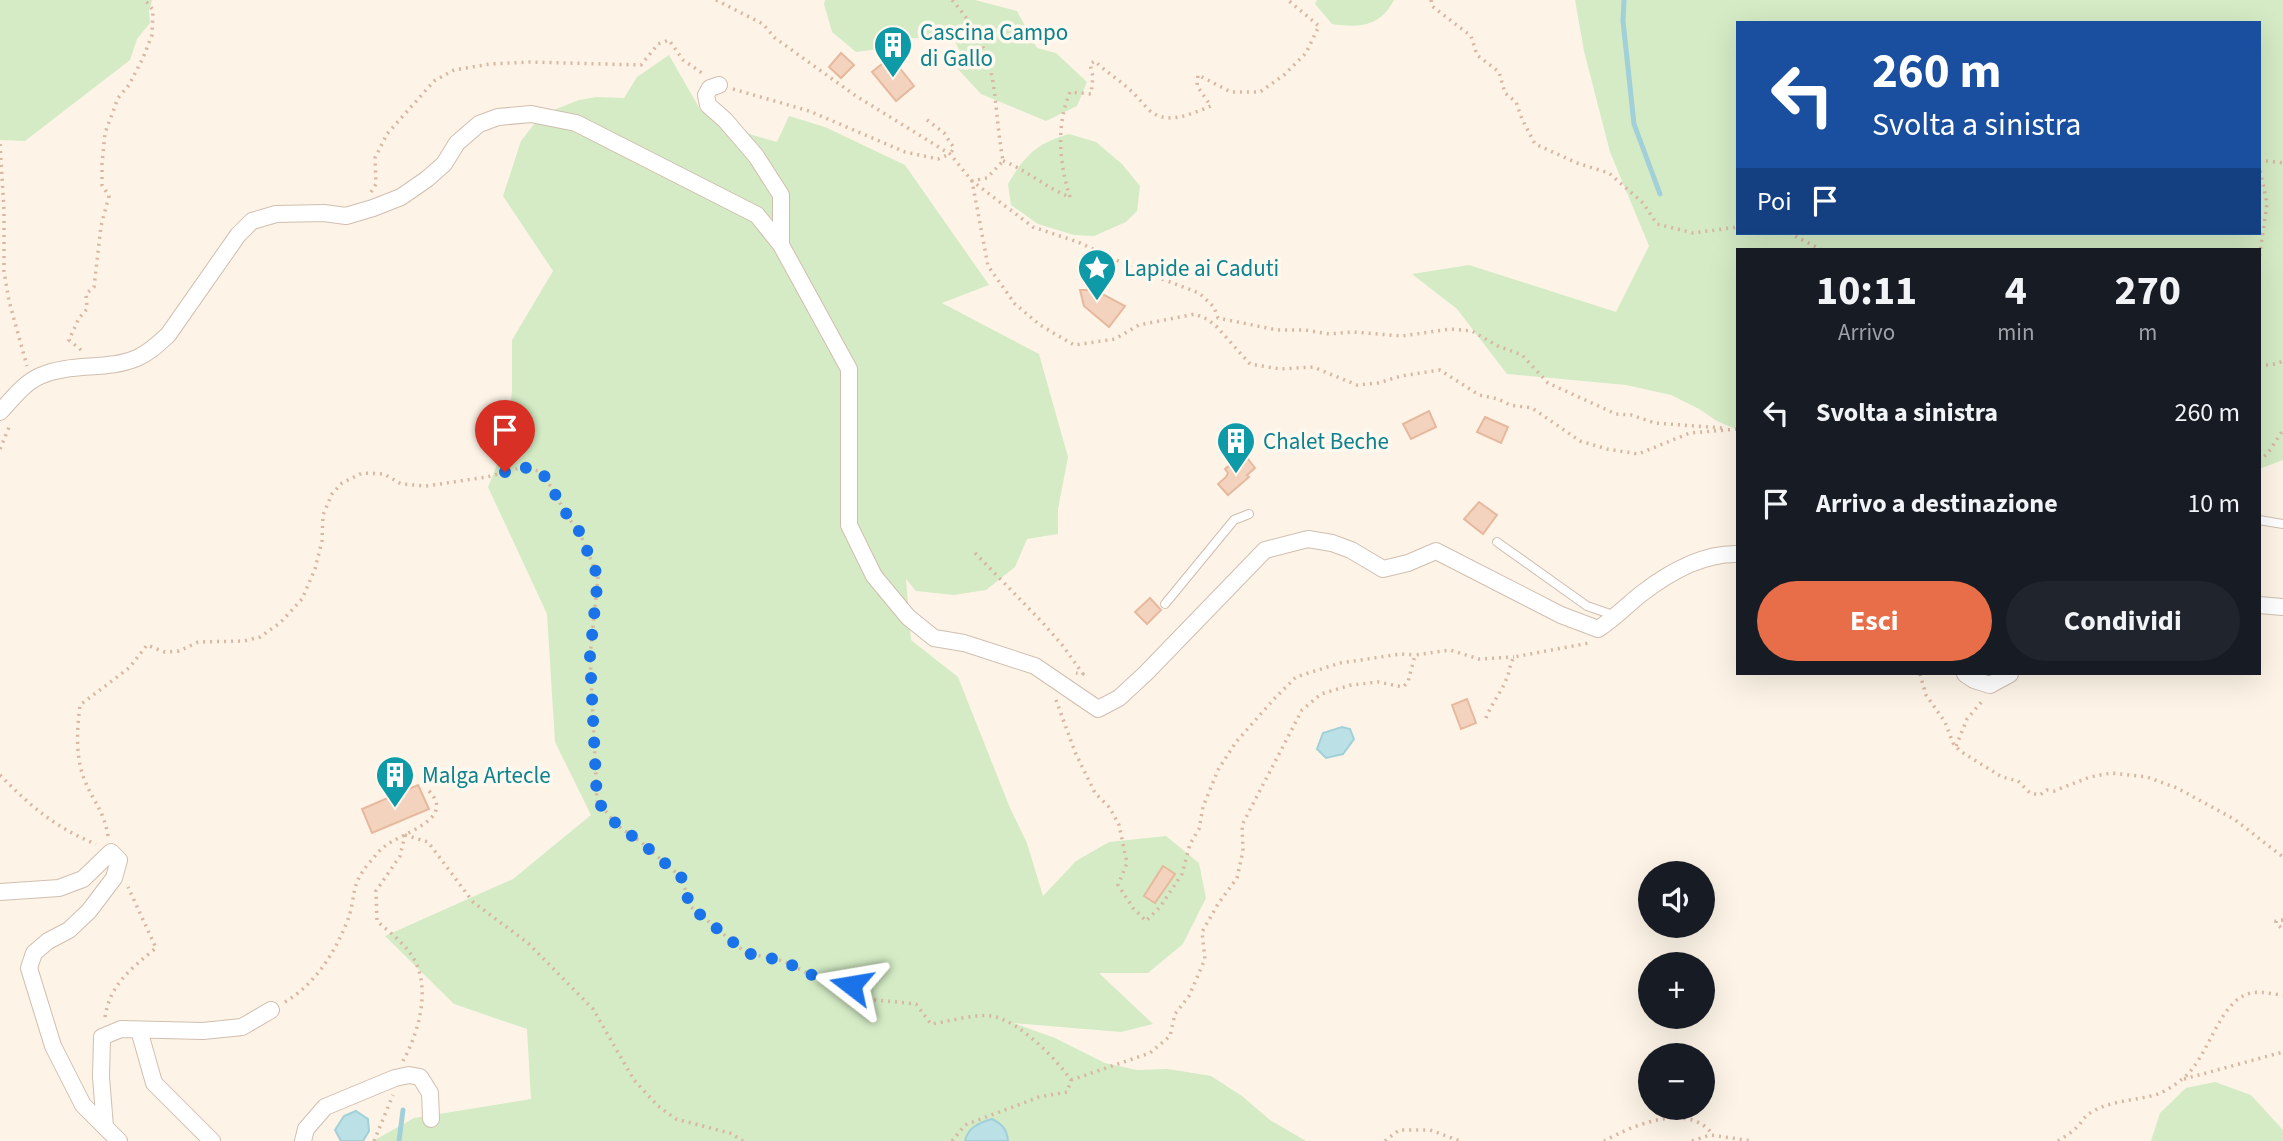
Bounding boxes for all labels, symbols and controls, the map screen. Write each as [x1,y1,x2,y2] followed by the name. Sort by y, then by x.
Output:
[920,16,1068,75] place label: Cascina Campo di Gallo
[872,24,914,79] building icon: Cascina Campo di Gallo
[1872,37,2001,107] text: 260 m
[1757,49,1848,140] icon: left
[1872,102,2081,148] text: Svolta a sinistra
[1806,182,1844,220] icon: arrive
[1757,183,1792,220] text: Poi
[1076,247,1118,302] place icon: Lapide ai Caduti
[1124,252,1279,285] place label: Lapide ai Caduti
[1816,261,1917,321] text: 10:11
[2005,261,2027,321] text: 4
[2114,261,2181,321] text: 270
[1838,316,1895,349] text: Arrivo
[1997,316,2035,349] text: min
[2138,316,2157,349] text: m
[1757,394,1795,432] icon: left
[1816,394,1998,431] text: Svolta a sinistra
[2174,394,2240,431] text: 260 m
[475,400,535,472] pin
[486,411,524,449] icon: arrive
[1215,420,1257,475] building icon: Chalet Beche
[1263,425,1389,458] place label: Chalet Beche
[1757,485,1795,523] icon: arrive
[1816,485,2058,522] text: Arrivo a destinazione
[2187,485,2240,522] text: 10 m
[1757,581,1992,661] button: Esci
[2006,581,2240,661] button: Condividi
[374,754,416,809] building icon: Malga Artecle
[422,759,551,792] place label: Malga Artecle
[1638,861,1715,1120] map controls
[1638,861,1715,938] button: sound
[814,948,888,1022] position arrow
[1638,952,1715,1029] button: +
[1638,1043,1715,1120] button: −

